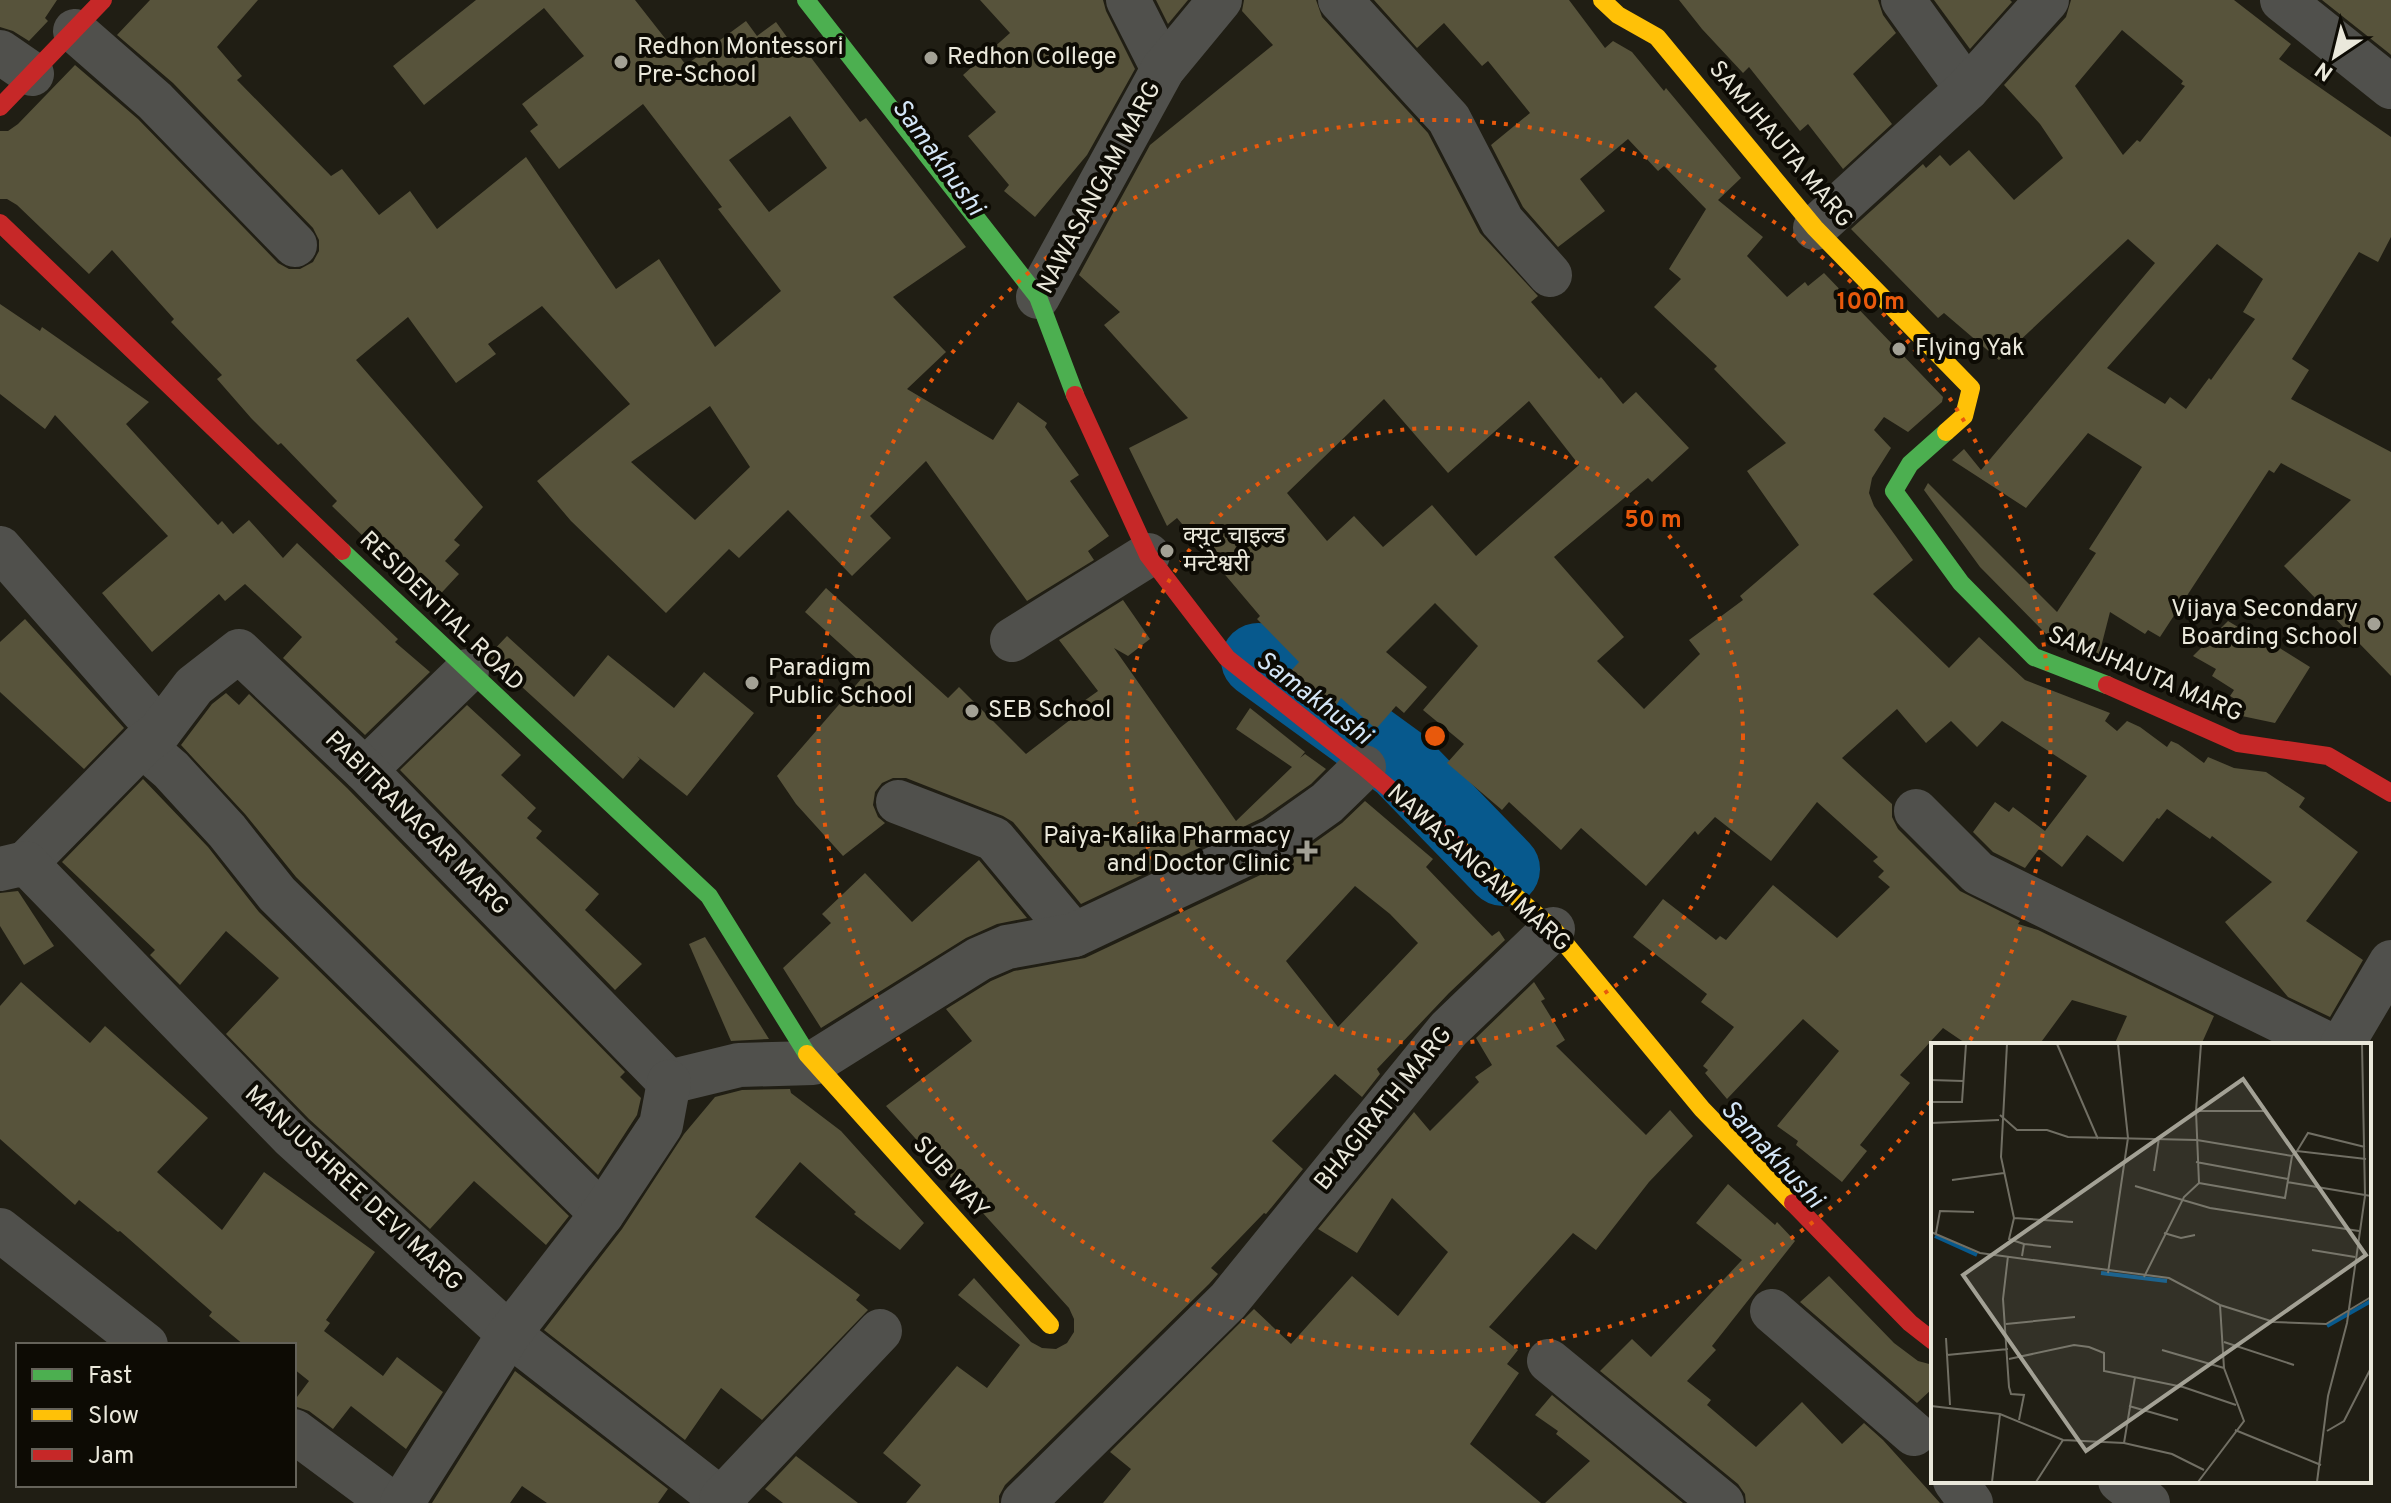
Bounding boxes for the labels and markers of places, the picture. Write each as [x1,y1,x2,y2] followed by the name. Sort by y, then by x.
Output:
[637,33,844,91] place label: Redhon Montessori Pre-School
[947,43,1117,73] place label: Redhon College
[922,49,940,67] marker: Redhon College
[612,53,630,71] marker: Redhon Montessori Pre-School
[1915,334,2025,364] place label: Flying Yak
[1890,340,1908,358] marker: Flying Yak
[1183,522,1287,580] place label: क्युट चाइल्ड मन्टेश्वरी
[1158,542,1176,560] marker: क्युट चाइल्ड मन्टेश्वरी
[2171,595,2358,653] place label: Vijaya Secondary Boarding School
[2365,615,2383,633] marker: Vijaya Secondary Boarding School
[768,654,913,712] place label: Paradigm Public School
[743,674,761,692] marker: Paradigm Public School
[988,696,1111,726] place label: SEB School
[963,702,981,720] marker: SEB School
[1421,722,1449,750] centre of rings
[1043,822,1291,880] place label: Paiya-Kalika Pharmacy and Doctor Clinic
[1298,842,1316,860] marker: Paiya-Kalika Pharmacy and Doctor Clinic

